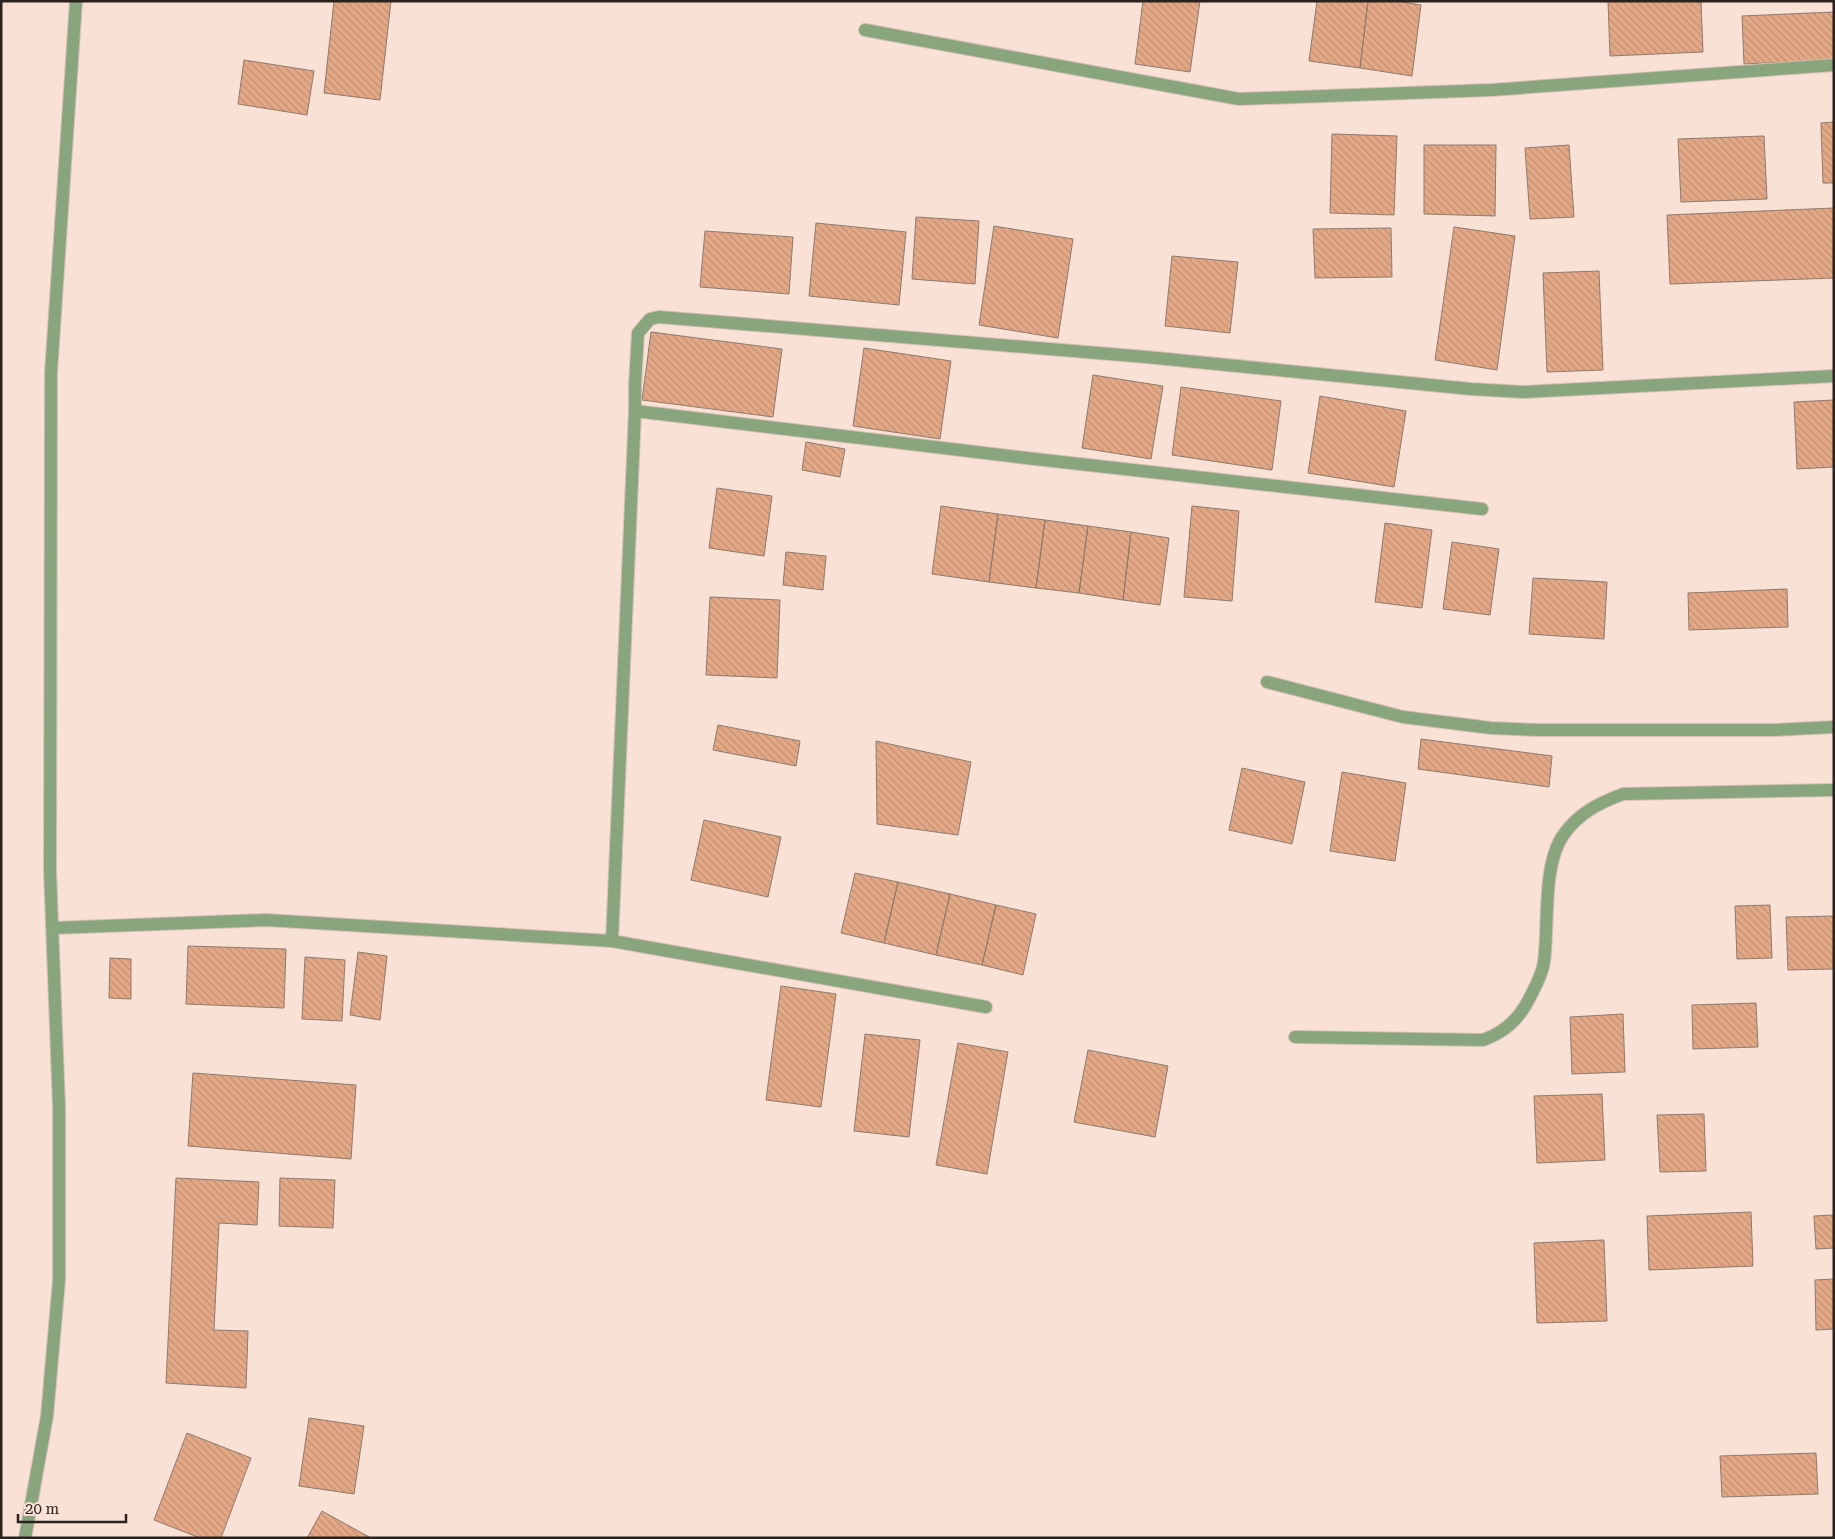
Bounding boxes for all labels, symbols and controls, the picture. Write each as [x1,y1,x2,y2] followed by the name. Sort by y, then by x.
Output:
[18,1492,125,1524] scale bar
[25,1500,60,1518] text: 20 m

